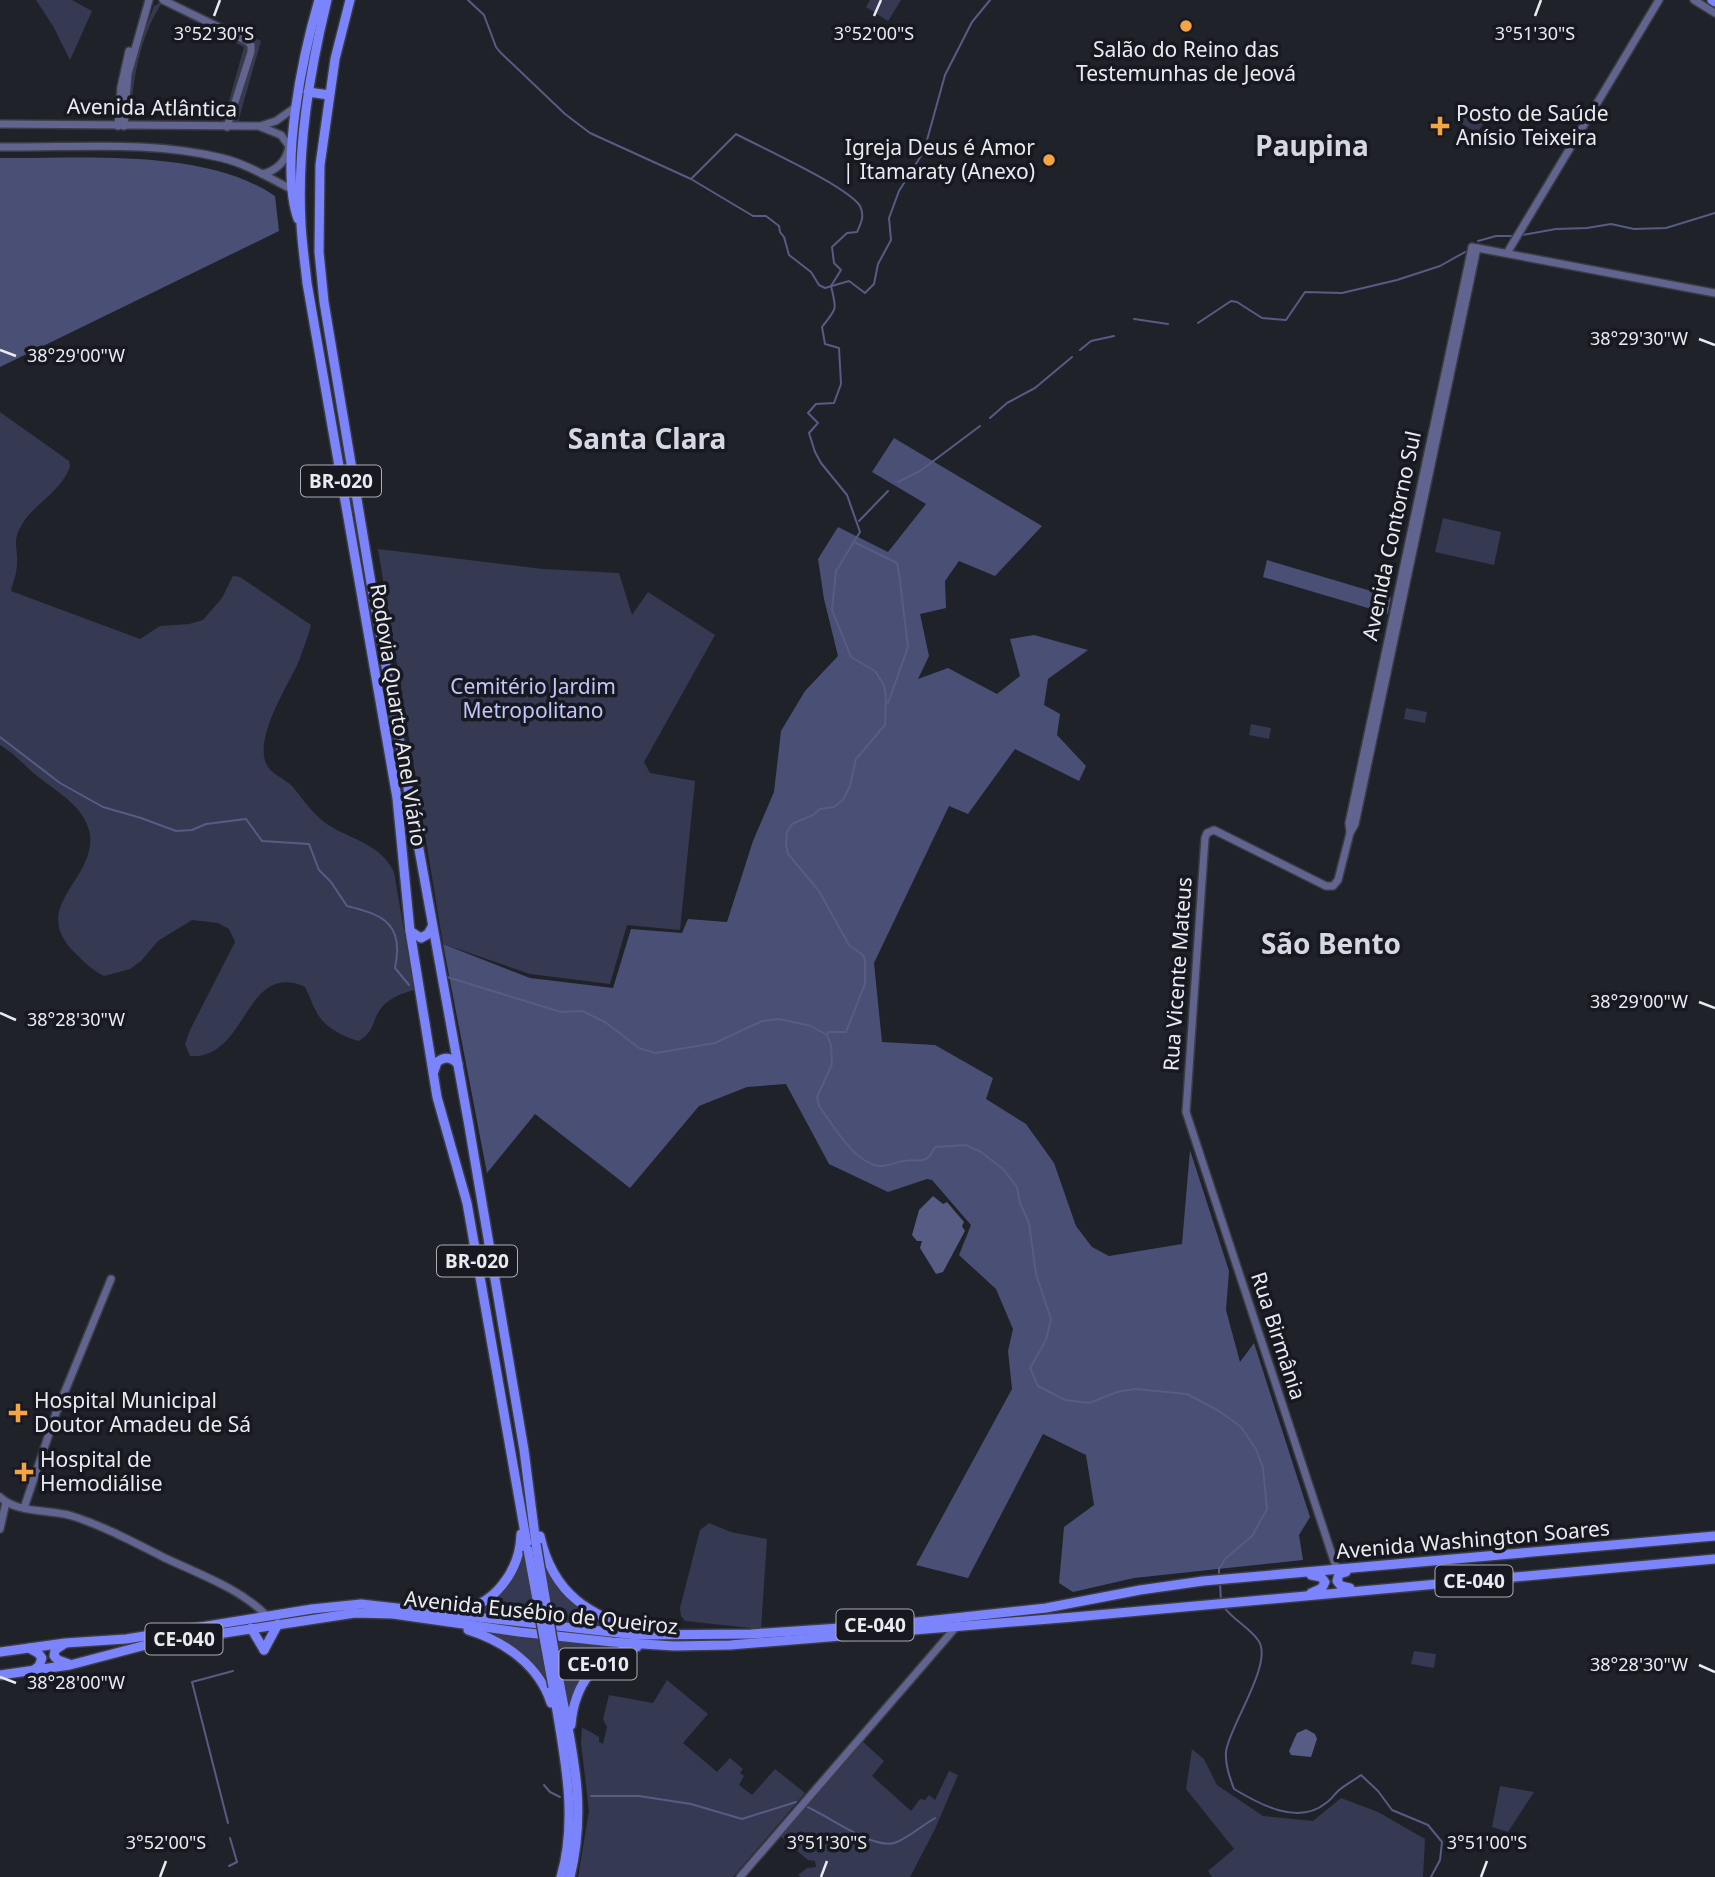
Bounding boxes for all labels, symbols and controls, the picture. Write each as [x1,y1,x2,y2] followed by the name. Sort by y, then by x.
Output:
[1178,18,1194,34] marker: Salão do Reino das Testemunhas de Jeová
[174,21,254,45] text: 3°52'30"S
[834,21,914,45] text: 3°52'00"S
[1495,21,1575,45] text: 3°51'30"S
[1076,35,1296,87] place label: Salão do Reino das Testemunhas de Jeová
[67,92,238,122] street label: Avenida Atlântica
[1456,99,1608,151] place label: Posto de Saúde Anísio Teixeira
[1430,116,1450,136] marker: Posto de Saúde Anísio Teixeira
[1255,126,1369,164] district label: Paupina
[842,133,1035,185] place label: Igreja Deus é Amor | Itamaraty (Anexo)
[1041,152,1057,168] marker: Igreja Deus é Amor | Itamaraty (Anexo)
[1590,326,1688,350] text: 38°29'30"W
[27,343,125,367] text: 38°29'00"W
[568,419,726,457] district label: Santa Clara
[1355,428,1427,643] street label: Avenida Contorno Sul
[301,466,381,496] road number: BR-020
[364,581,434,848] street label: Rodovia Quarto Anel Viário
[450,672,616,724] park label: Cemitério Jardim Metropolitano
[1156,876,1198,1072] street label: Rua Vicente Mateus
[1261,924,1401,962] district label: São Bento
[1590,989,1688,1013] text: 38°29'00"W
[27,1007,125,1031] text: 38°28'30"W
[437,1246,517,1276] road number: BR-020
[1245,1268,1313,1403] street label: Rua Birmânia
[34,1386,251,1438] place label: Hospital Municipal Doutor Amadeu de Sá
[8,1403,28,1423] marker: Hospital Municipal Doutor Amadeu de Sá
[40,1445,163,1497] place label: Hospital de Hemodiálise
[14,1462,34,1482] marker: Hospital de Hemodiálise
[1335,1513,1611,1565] street label: Avenida Washington Soares
[1436,1566,1512,1596] road number: CE-040
[403,1584,679,1640] street label: Avenida Eusébio de Queiroz
[836,1610,914,1640] road number: CE-040
[146,1624,222,1654] road number: CE-040
[560,1648,636,1680] road number: CE-010
[1590,1652,1688,1676] text: 38°28'30"W
[27,1670,125,1694] text: 38°28'00"W
[126,1830,206,1854] text: 3°52'00"S
[787,1830,867,1854] text: 3°51'30"S
[1447,1830,1527,1854] text: 3°51'00"S

